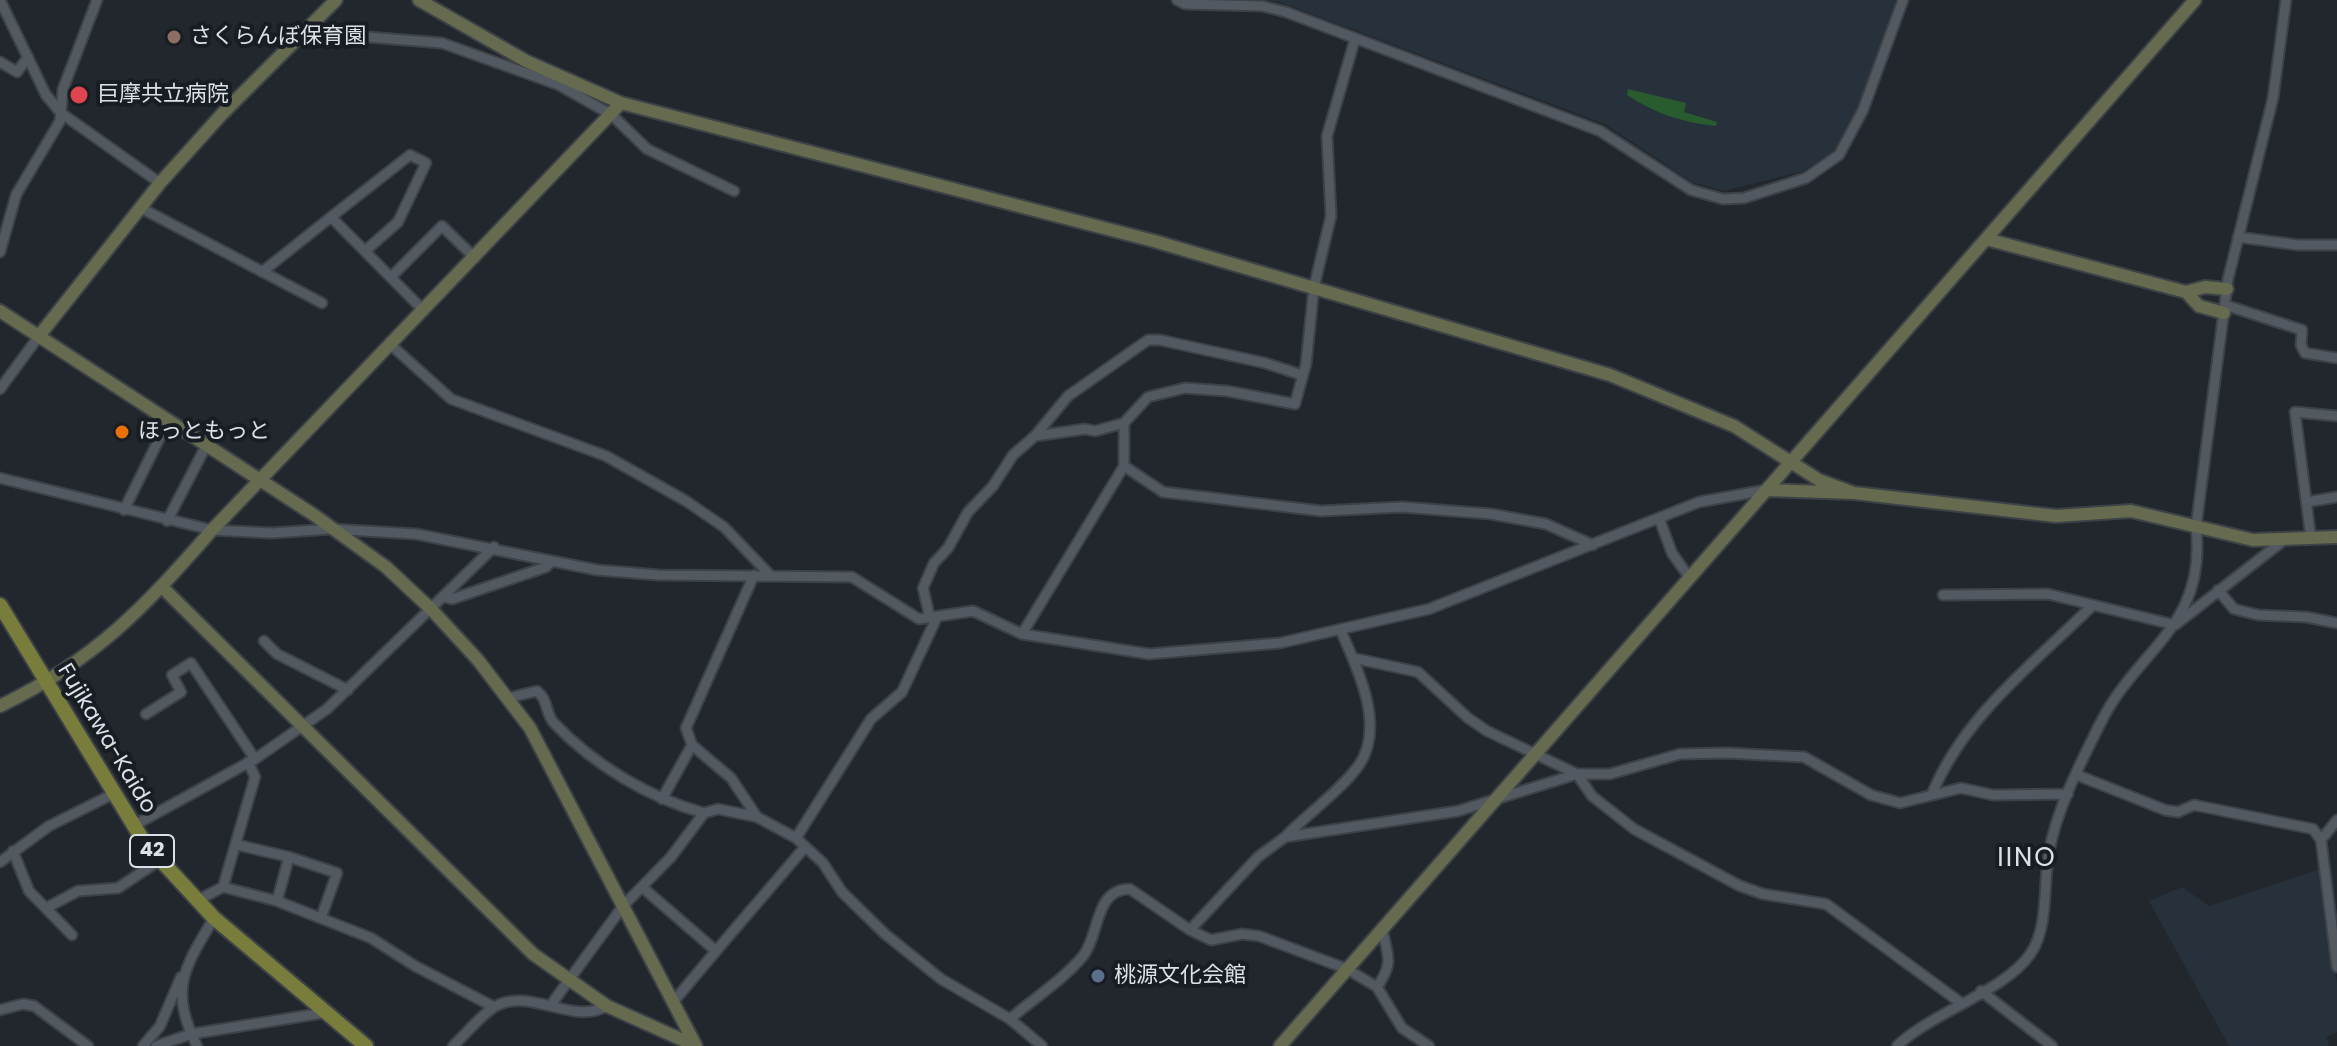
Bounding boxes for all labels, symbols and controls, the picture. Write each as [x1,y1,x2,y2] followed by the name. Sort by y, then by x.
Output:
[190,24,366,50] place label: さくらんぼ保育園
[165,28,183,46] marker: さくらんぼ保育園
[97,82,229,108] place label: 巨摩共立病院
[68,84,90,106] marker: 巨摩共立病院
[138,419,270,445] place label: ほっともっと
[113,423,131,441] marker: ほっともっと
[51,659,161,819] street label: Fujikawa-Kaido
[130,835,174,867] road number: 42
[1997,843,2057,875] district label: IINO
[1114,963,1246,989] place label: 桃源文化会館
[1089,967,1107,985] marker: 桃源文化会館

